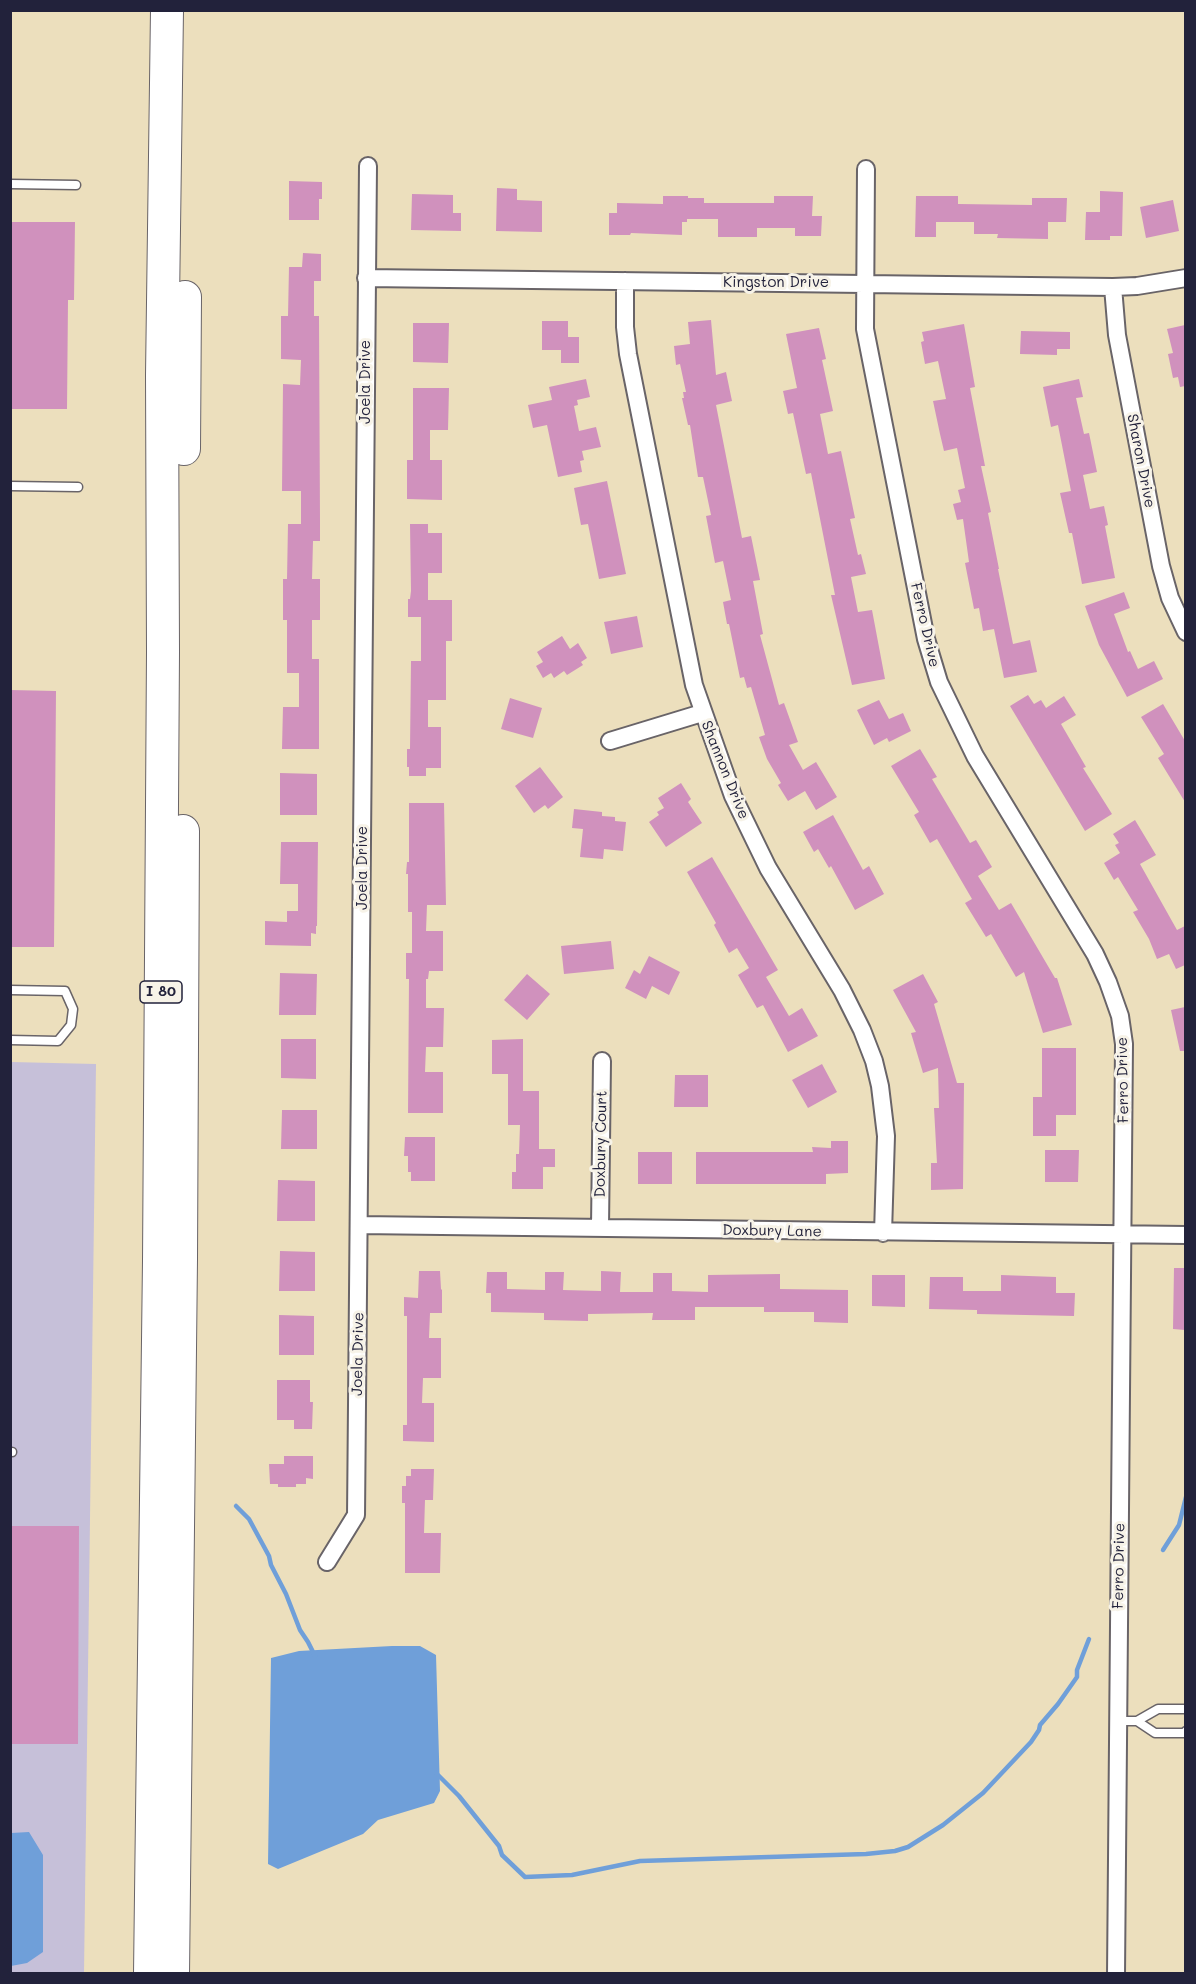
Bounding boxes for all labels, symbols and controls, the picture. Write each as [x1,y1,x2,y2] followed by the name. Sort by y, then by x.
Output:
[723,273,829,291] street label: Kingston Drive
[356,340,374,424] street label: Joela Drive
[1123,412,1159,510] street label: Sharon Drive
[907,581,943,669] street label: Ferro Drive
[697,718,753,822] street label: Shannon Drive
[353,826,371,910] street label: Joela Drive
[140,981,182,1003] road number: I 80
[1113,1037,1133,1123] street label: Ferro Drive
[591,1091,611,1197] street label: Doxbury Court
[722,1221,822,1241] street label: Doxbury Lane
[348,1312,368,1396] street label: Joela Drive
[1109,1523,1129,1609] street label: Ferro Drive

